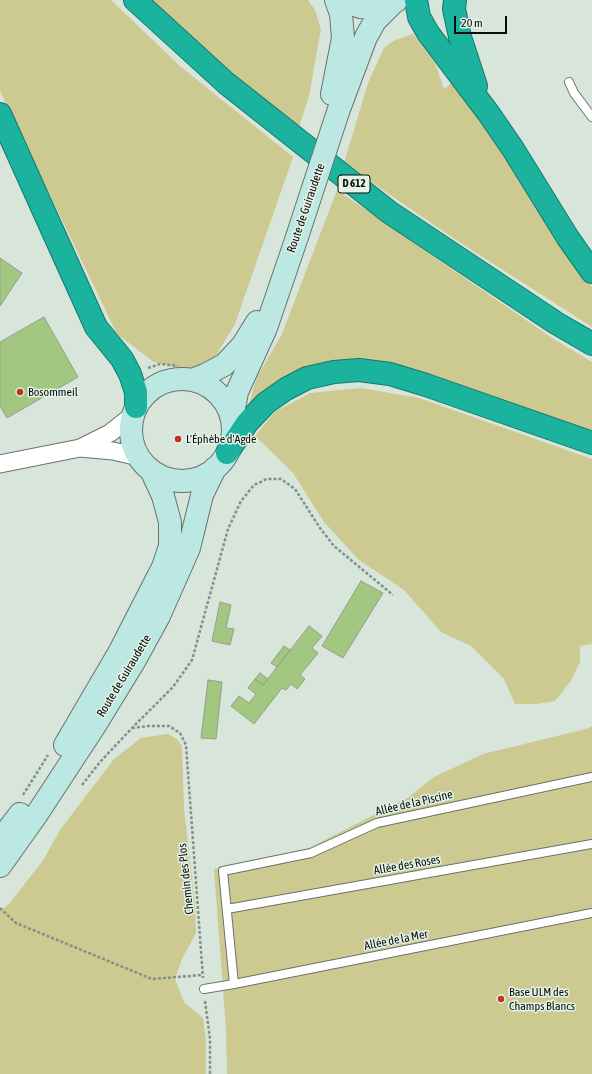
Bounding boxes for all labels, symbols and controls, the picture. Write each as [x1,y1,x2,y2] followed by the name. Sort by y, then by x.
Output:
[456,8,509,34] scale bar
[461,16,483,30] text: 20 m
[284,161,328,255] street label: Route de Guiraudette
[338,175,370,193] road number: D 612
[28,385,78,399] place label: Bosommeil
[15,387,25,397] marker: Bosommeil
[186,432,256,446] place label: L'Éphèbe d'Agde
[173,434,183,444] marker: L'Éphèbe d'Agde
[94,632,154,720] street label: Route de Guiraudette
[374,787,454,819] street label: Allée de la Piscine
[175,843,197,915] street label: Chemin des Plos
[373,852,441,878] street label: Allée des Roses
[363,927,429,953] street label: Allée de la Mer
[509,985,575,1013] place label: Base ULM des Champs Blancs
[496,994,506,1004] marker: Base ULM des Champs Blancs

